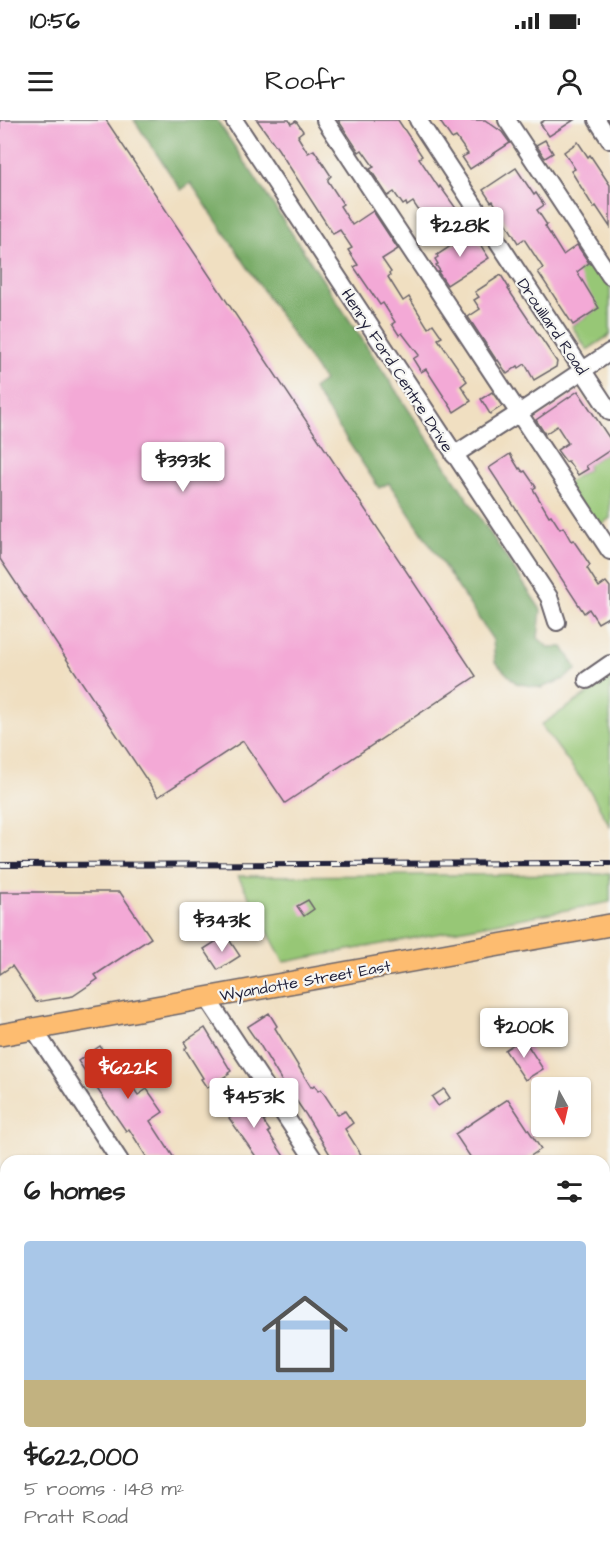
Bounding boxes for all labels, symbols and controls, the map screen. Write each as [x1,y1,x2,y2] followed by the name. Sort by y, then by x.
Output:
[30,6,80,37] text: 10:56
[265,62,345,100] text: Roofr
[24,65,57,98] icon: menu
[553,65,586,98] icon: person
[418,207,502,258] pin: $228K
[430,212,490,240] text: $228K
[512,274,593,379] street label: Drouillard Road
[335,285,459,457] street label: Henry Ford Centre Drive
[141,442,225,493] pin: $393K
[156,447,210,475] text: $393K
[180,902,264,953] pin: $343K
[193,907,251,935] text: $343K
[218,955,393,1008] street label: Wyandotte Street East
[482,1008,566,1059] pin: $200K
[494,1013,554,1041] text: $200K
[86,1049,170,1100] pin: $622K
[99,1054,157,1082] text: $622K
[531,1077,591,1137] north arrow
[531,1077,591,1137] map controls
[212,1078,296,1129] pin: $453K
[223,1083,285,1111] text: $453K
[24,1173,126,1209] text: 6 homes
[553,1175,586,1208] icon: filters
[251,1280,359,1388] icon: home
[24,1439,138,1475] text: $622,000
[24,1475,184,1503] text: 5 rooms · 148 m²
[24,1503,128,1531] text: Pratt Road

